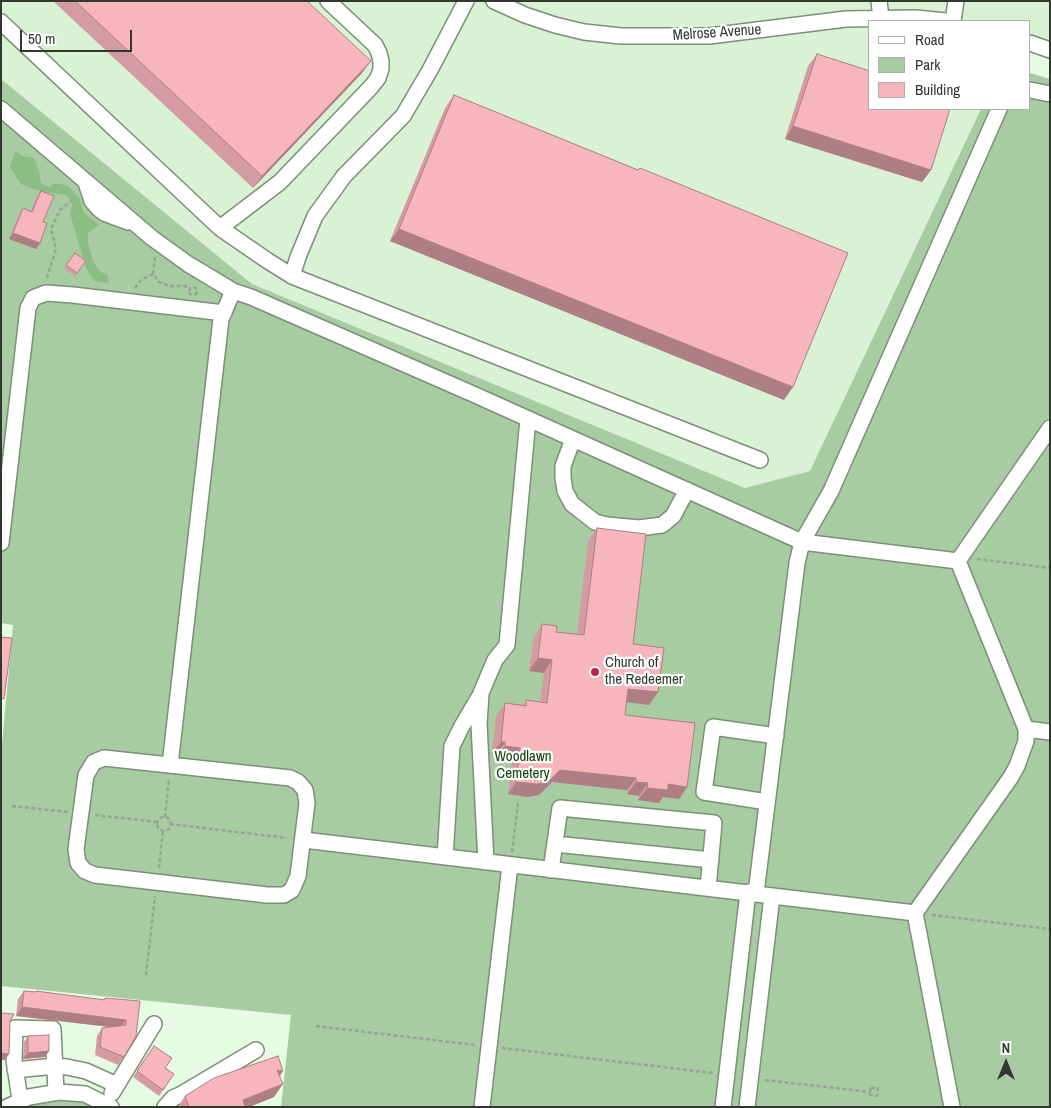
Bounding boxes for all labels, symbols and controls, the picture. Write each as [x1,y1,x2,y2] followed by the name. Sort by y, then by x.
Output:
[22,20,135,52] scale bar
[868,20,1031,110] legend
[672,21,762,45] street label: Melrose Avenue
[28,28,55,49] text: 50 m
[915,29,944,50] text: Road
[915,54,940,75] text: Park
[915,79,960,100] text: Building
[605,654,683,689] place label: Church of the Redeemer
[589,666,601,678] marker: Church of the Redeemer
[494,748,552,783] park label: Woodlawn Cemetery
[981,1038,1031,1088] north arrow
[1002,1039,1010,1057] text: N

